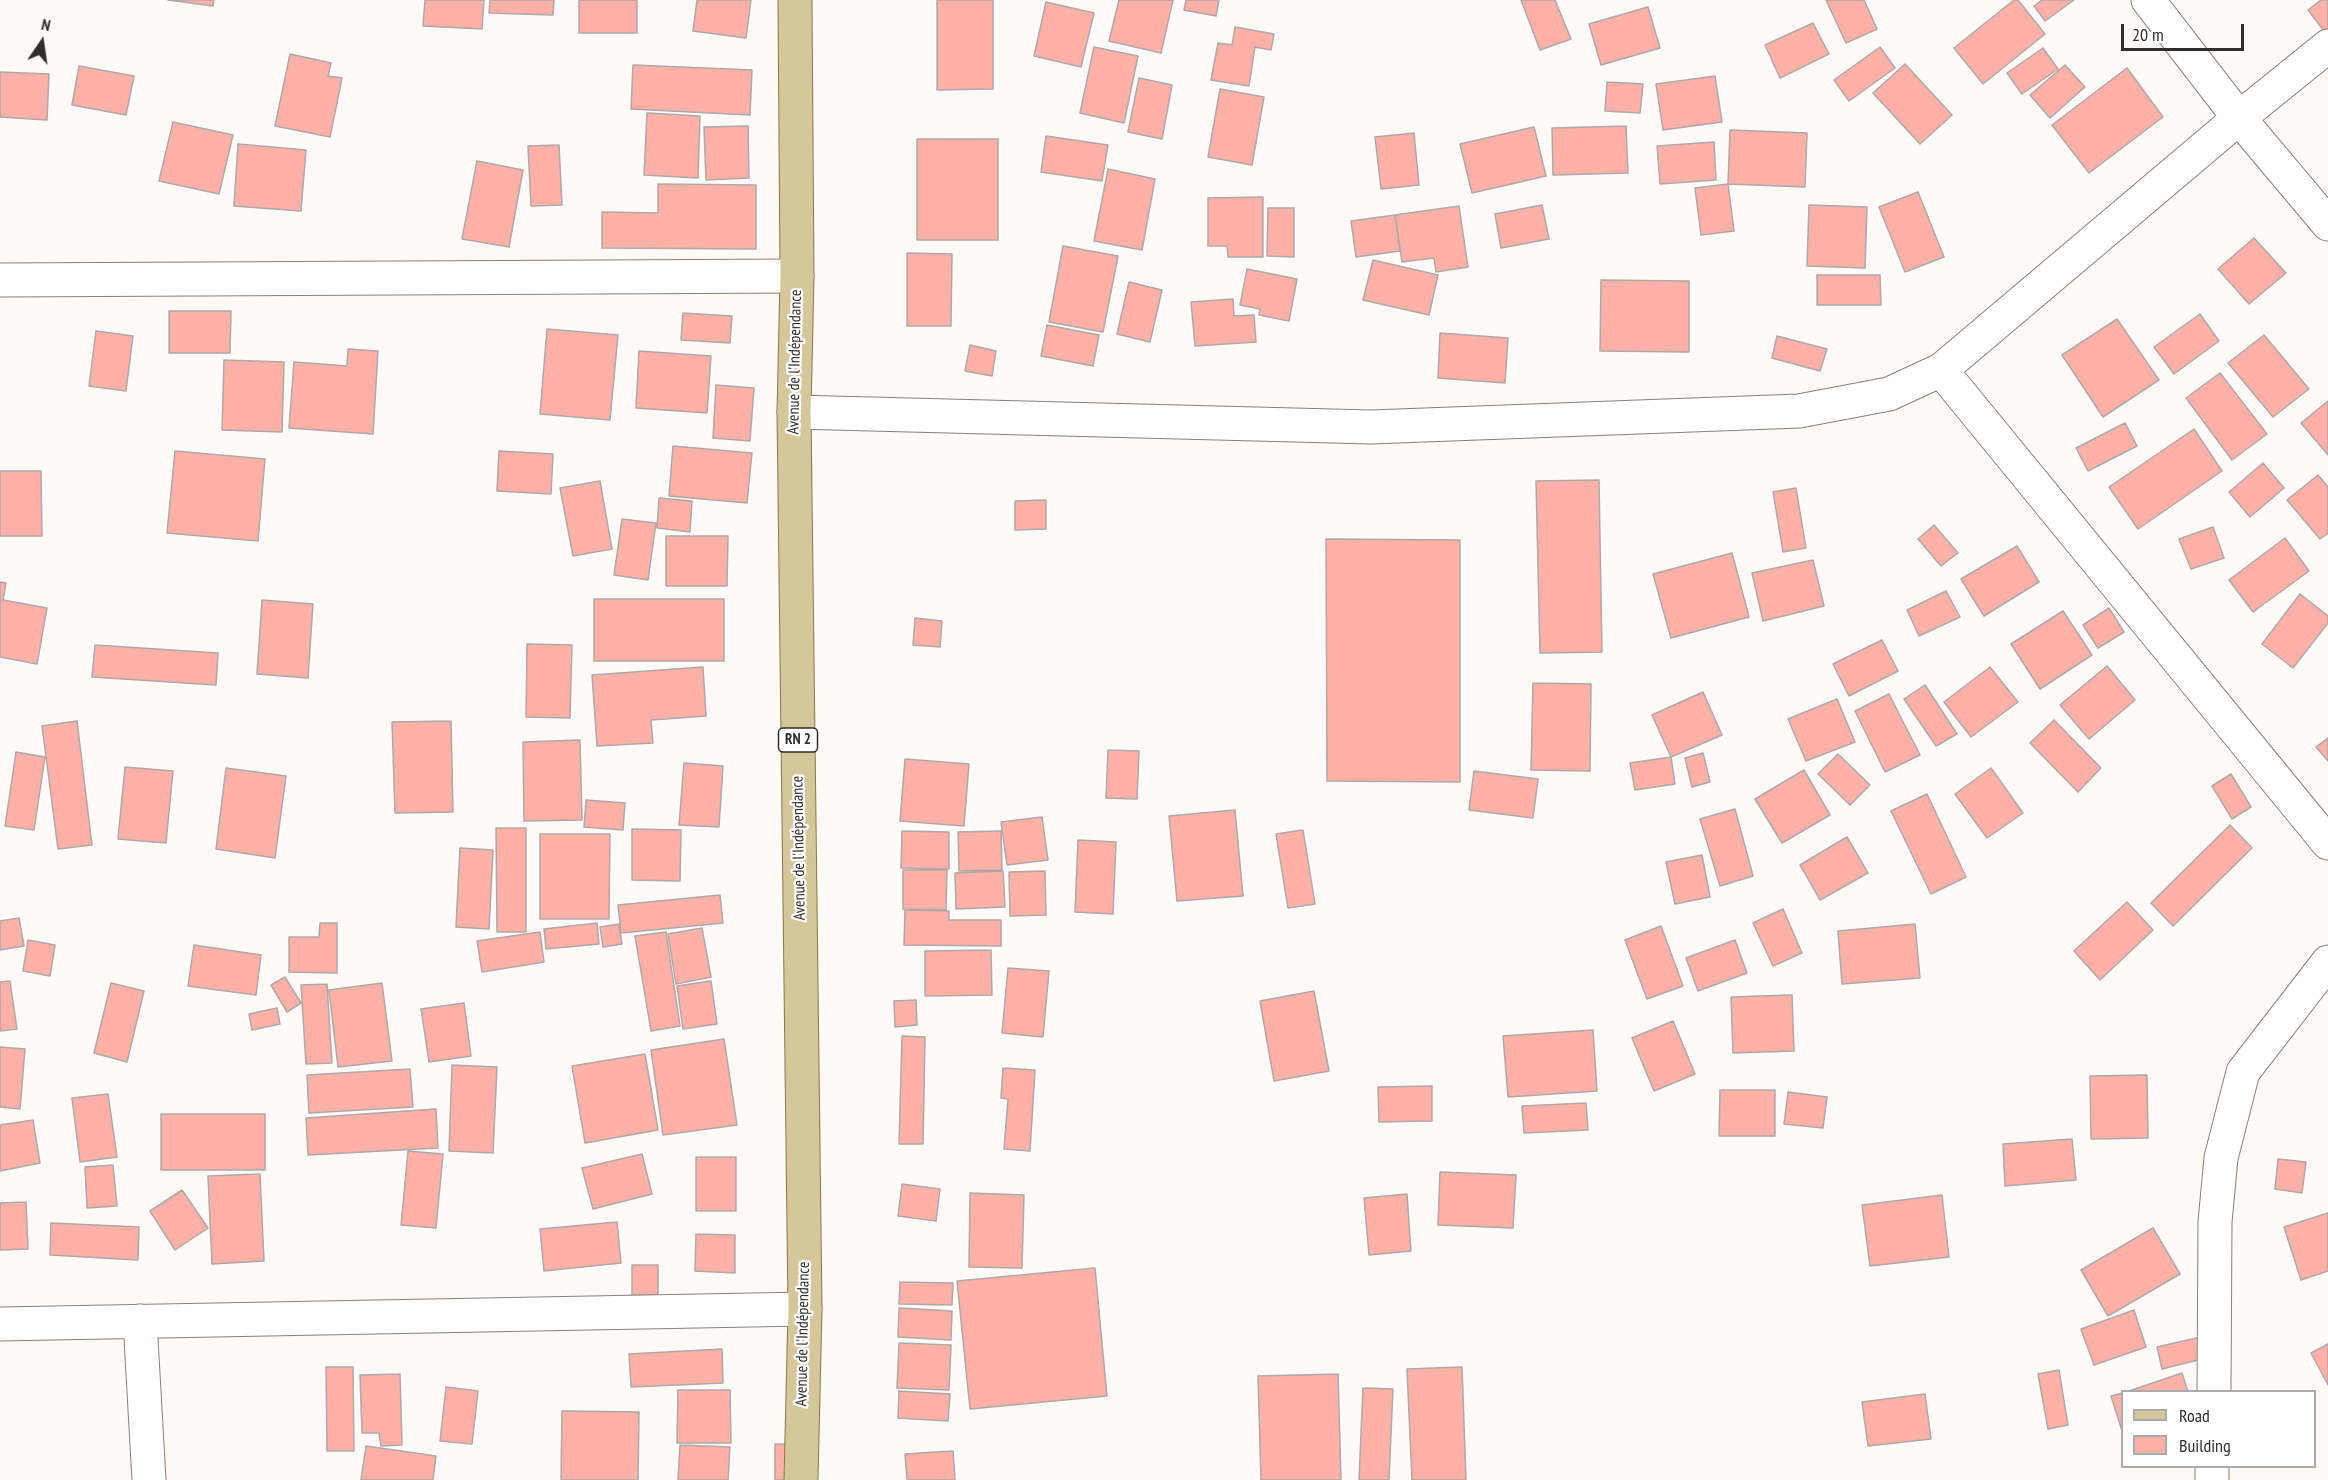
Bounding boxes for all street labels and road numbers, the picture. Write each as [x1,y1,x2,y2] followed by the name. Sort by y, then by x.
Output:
[784,290,806,434] street label: Avenue de l'Indépendance
[778,728,818,752] road number: RN 2
[788,776,810,920] street label: Avenue de l'Indépendance
[792,1262,814,1406] street label: Avenue de l'Indépendance

